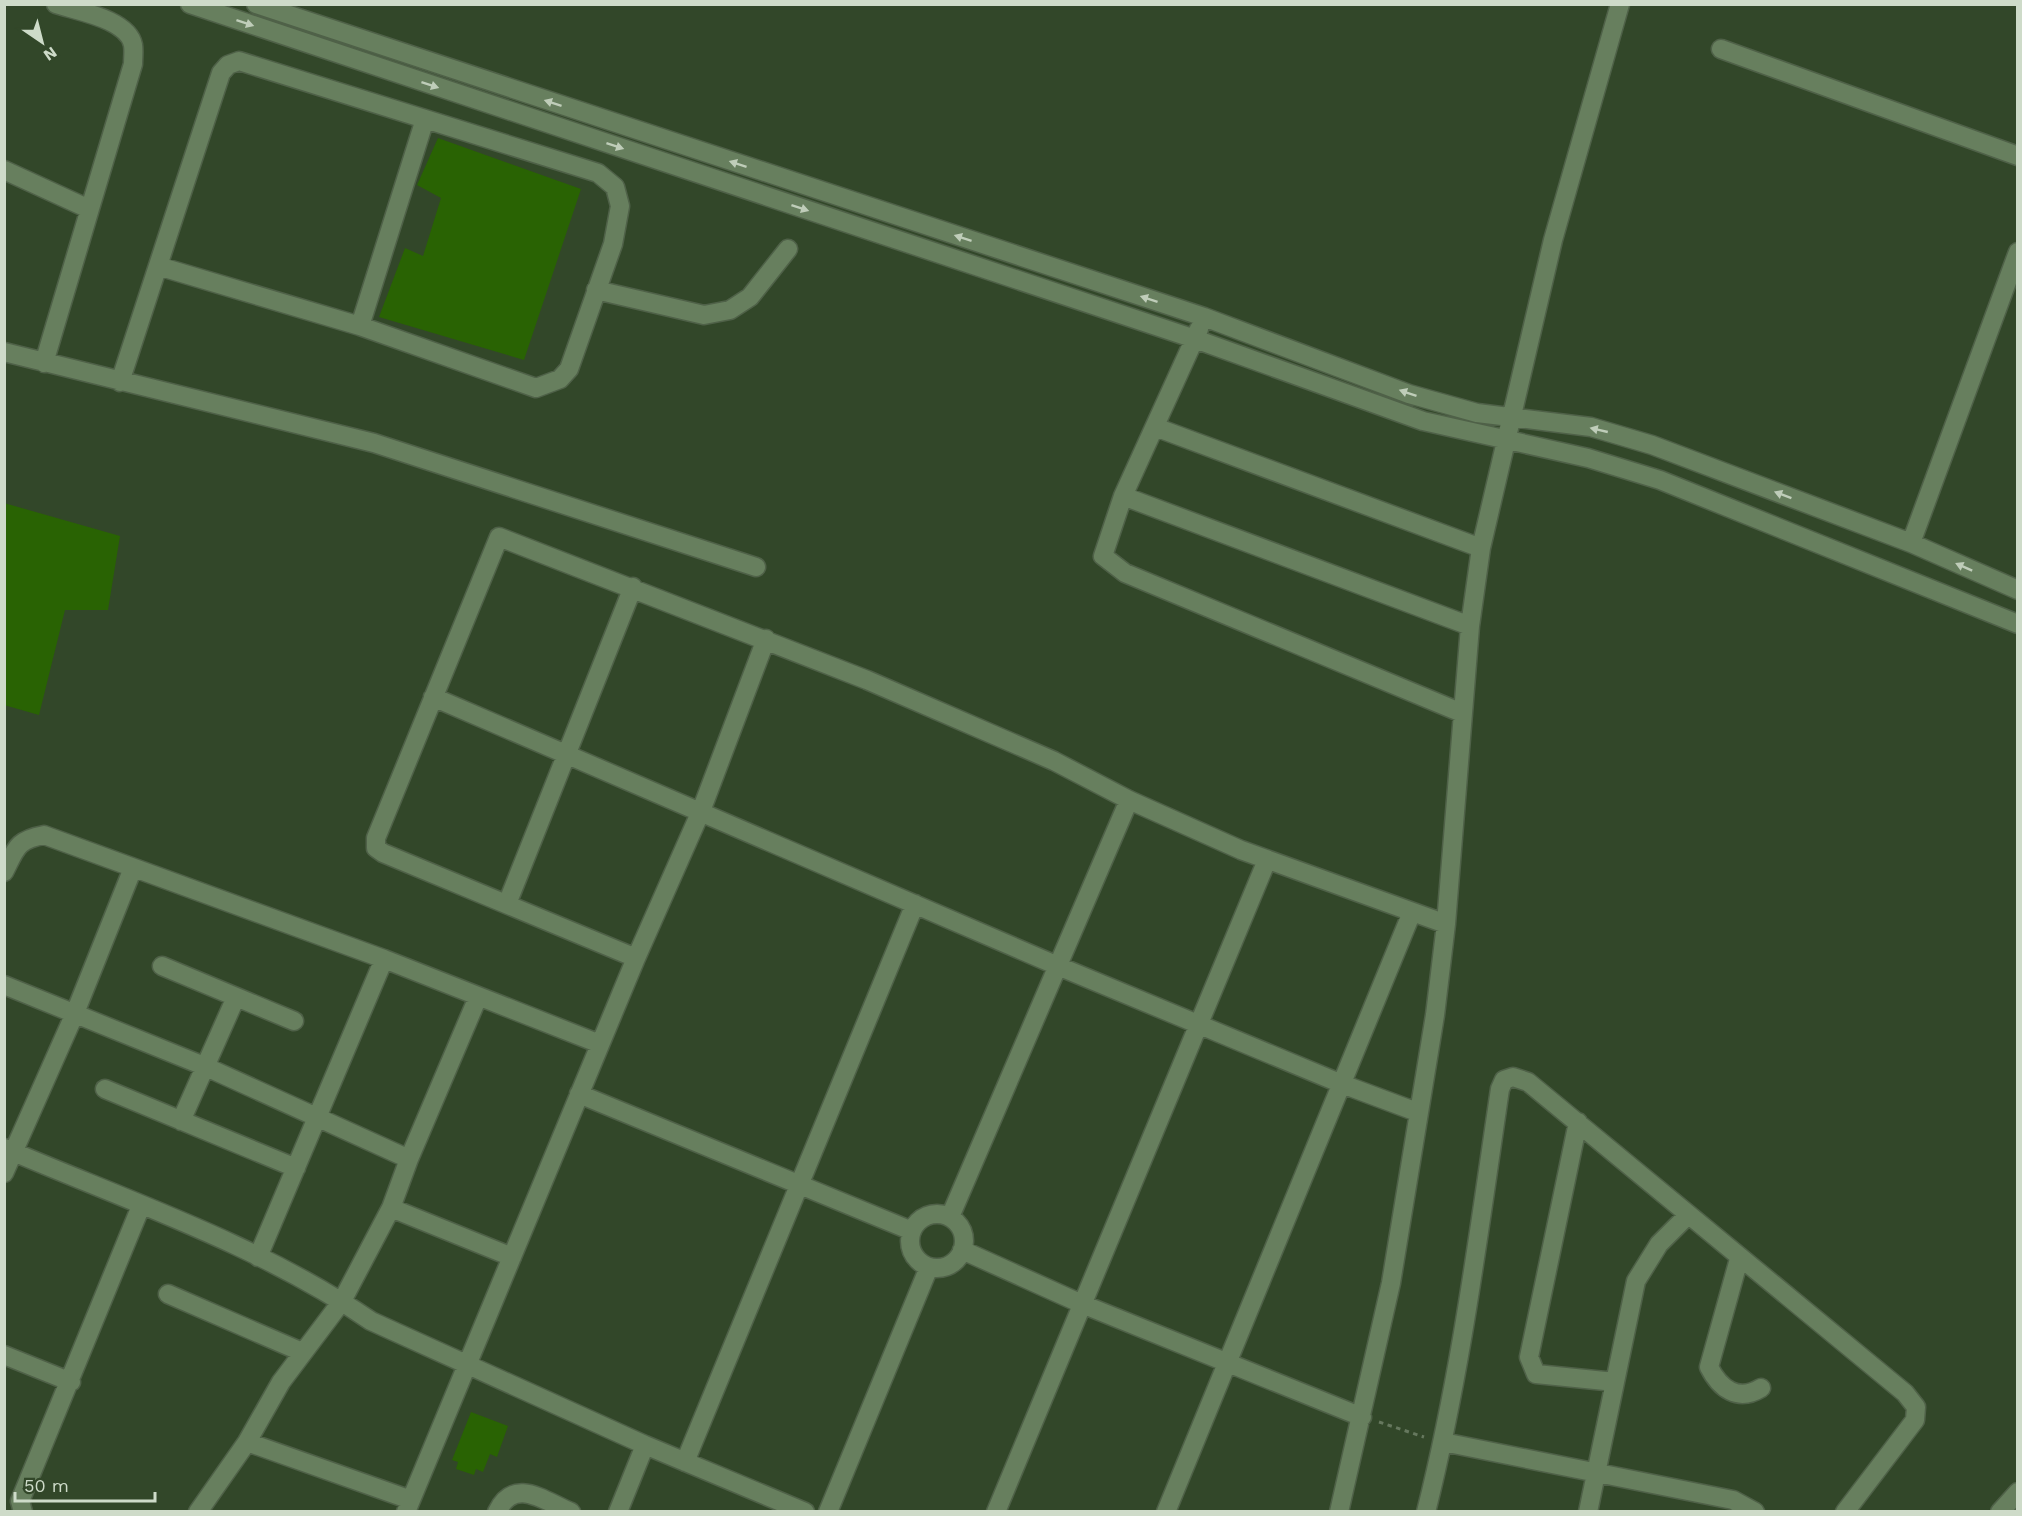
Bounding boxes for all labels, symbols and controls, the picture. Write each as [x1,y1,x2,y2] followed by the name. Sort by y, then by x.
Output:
[12,12,72,72] north arrow
[236,19,254,28] one-way arrow
[40,43,61,65] text: N
[421,80,439,90] one-way arrow
[544,97,562,107] one-way arrow
[606,142,624,151] one-way arrow
[729,158,747,168] one-way arrow
[791,203,809,213] one-way arrow
[954,233,972,242] one-way arrow
[1140,294,1158,303] one-way arrow
[1399,388,1417,398] one-way arrow
[1590,424,1608,434] one-way arrow
[1774,490,1792,499] one-way arrow
[1955,561,1973,571] one-way arrow
[15,1465,154,1503] scale bar
[24,1475,69,1496] text: 50 m

